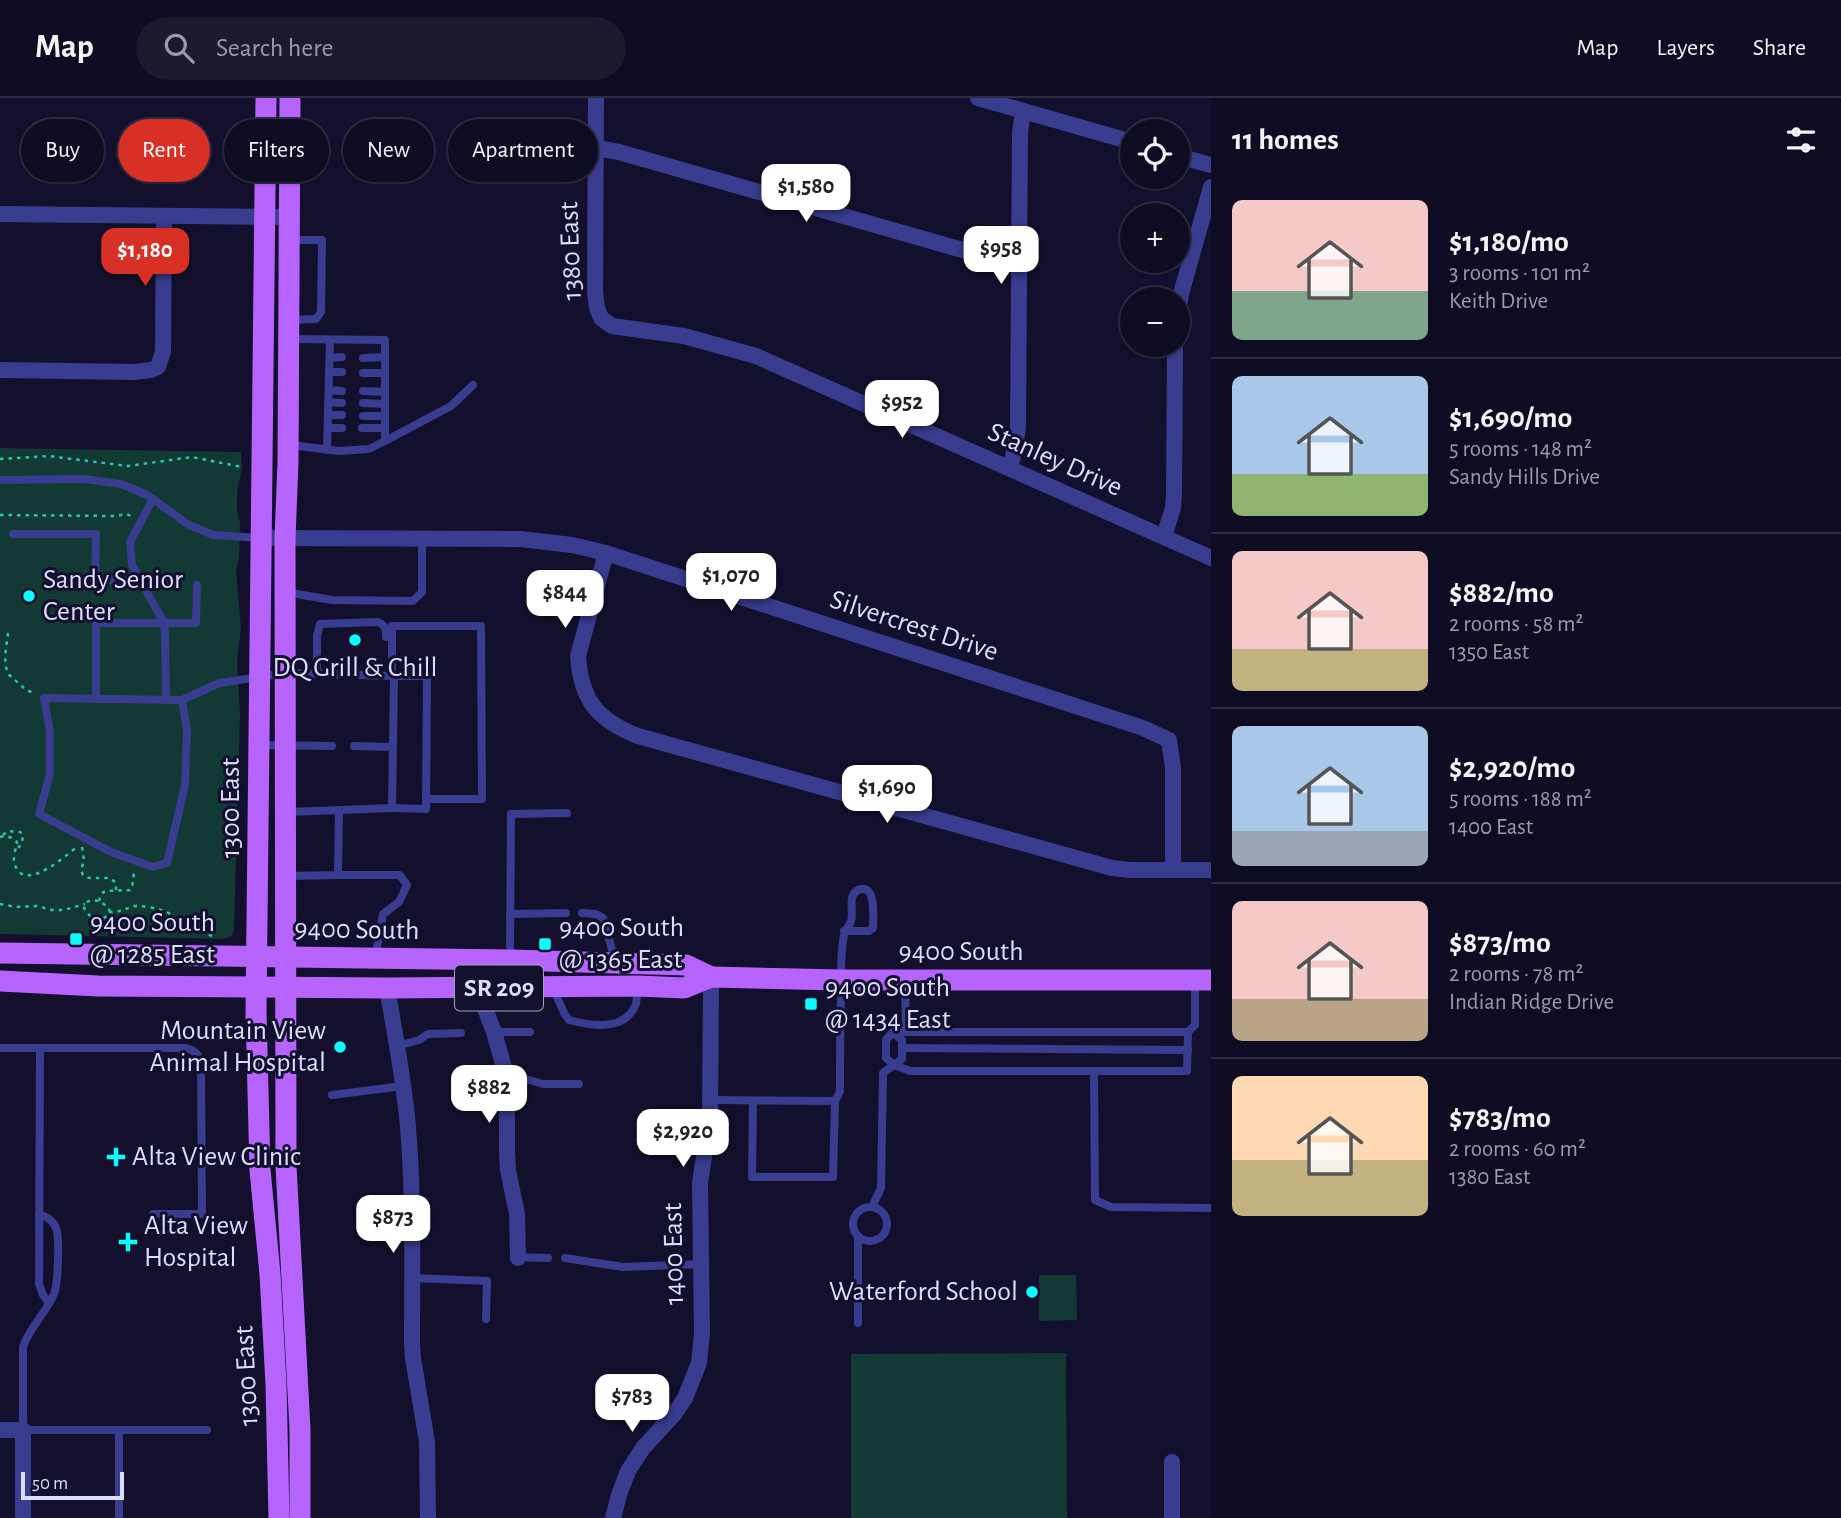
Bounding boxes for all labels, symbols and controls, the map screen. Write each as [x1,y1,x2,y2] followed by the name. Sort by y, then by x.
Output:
[136,17,626,80] search box
[160,29,198,67] icon: search
[35,31,94,64] text: Map
[216,35,334,61] text: Search here
[1576,36,1618,60] text: Map
[1656,36,1715,60] text: Layers
[1753,36,1806,60] text: Share
[21,119,104,182] chip: Buy
[118,119,210,182] chip: Rent
[224,119,329,182] chip: Filters
[343,119,434,182] chip: New
[448,119,598,182] chip: Apartment
[1120,119,1190,357] map controls
[1120,119,1190,189] button: locate
[1782,121,1820,159] icon: filters
[1232,125,1339,155] text: 11 homes
[749,164,863,224] pin: $1,580
[777,175,835,198] text: $1,580
[555,201,587,301] street label: 1380 East
[1120,203,1190,273] button: +
[960,226,1042,286] pin: $958
[1449,227,1569,257] text: $1,180/mo
[88,228,202,288] pin: $1,180
[1288,228,1372,312] icon: home
[980,237,1022,260] text: $958
[117,239,173,262] text: $1,180
[1449,262,1590,285] text: 3 rooms · 101 m²
[1120,287,1190,357] button: −
[1449,290,1548,313] text: Keith Drive
[861,380,943,440] pin: $952
[881,391,923,414] text: $952
[1449,403,1572,433] text: $1,690/mo
[1288,404,1372,488] icon: home
[984,418,1126,502] street label: Stanley Drive
[1449,438,1592,461] text: 5 rooms · 148 m²
[1449,466,1600,489] text: Sandy Hills Drive
[674,554,788,613] pin: $1,070
[702,564,760,587] text: $1,070
[43,566,183,626] place label: Sandy Senior Center
[524,570,606,630] pin: $844
[1449,578,1554,608] text: $882/mo
[1288,579,1372,663] icon: home
[543,581,587,604] text: $844
[827,586,1001,666] street label: Silvercrest Drive
[21,588,37,604] marker: Sandy Senior Center
[1449,613,1584,636] text: 2 rooms · 58 m²
[347,632,363,648] marker: DQ Grill & Chill
[1449,641,1529,664] text: 1350 East
[273,654,437,682] place label: DQ Grill & Chill
[1449,753,1575,783] text: $2,920/mo
[1288,754,1372,838] icon: home
[217,758,245,858] street label: 1300 East
[830,766,944,825] pin: $1,690
[858,776,916,799] text: $1,690
[1449,788,1592,811] text: 5 rooms · 188 m²
[1449,816,1533,839] text: 1400 East
[90,909,215,969] place label: 9400 South @ 1285 East
[559,914,684,974] place label: 9400 South @ 1365 East
[294,915,420,945] street label: 9400 South
[1449,928,1551,958] text: $873/mo
[1288,929,1372,1013] icon: home
[68,931,84,947] marker: 9400 South @ 1285 East
[537,936,553,952] marker: 9400 South @ 1365 East
[899,938,1024,966] street label: 9400 South
[1449,963,1584,986] text: 2 rooms · 78 m²
[455,966,543,1010] road number: SR 209
[825,974,951,1034] place label: 9400 South @ 1434 East
[1449,991,1614,1014] text: Indian Ridge Drive
[803,996,819,1012] marker: 9400 South @ 1434 East
[149,1017,326,1077] place label: Mountain View Animal Hospital
[332,1039,348,1055] marker: Mountain View Animal Hospital
[448,1066,530,1125] pin: $882
[467,1076,511,1099] text: $882
[1449,1103,1551,1133] text: $783/mo
[1288,1104,1372,1188] icon: home
[626,1110,740,1169] pin: $2,920
[653,1120,713,1143] text: $2,920
[1449,1138,1586,1161] text: 2 rooms · 60 m²
[132,1143,301,1171] place label: Alta View Clinic
[106,1147,126,1167] marker: Alta View Clinic
[1449,1166,1530,1189] text: 1380 East
[352,1196,434,1255] pin: $873
[659,1202,689,1305] street label: 1400 East
[372,1206,414,1229] text: $873
[144,1212,248,1272] place label: Alta View Hospital
[118,1232,138,1252] marker: Alta View Hospital
[829,1278,1018,1306] place label: Waterford School
[1024,1284,1040,1300] marker: Waterford School
[230,1325,264,1427] street label: 1300 East
[591,1374,673,1434] pin: $783
[611,1385,653,1408] text: $783
[21,1469,124,1501] scale bar
[32,1474,68,1493] text: 50 m

